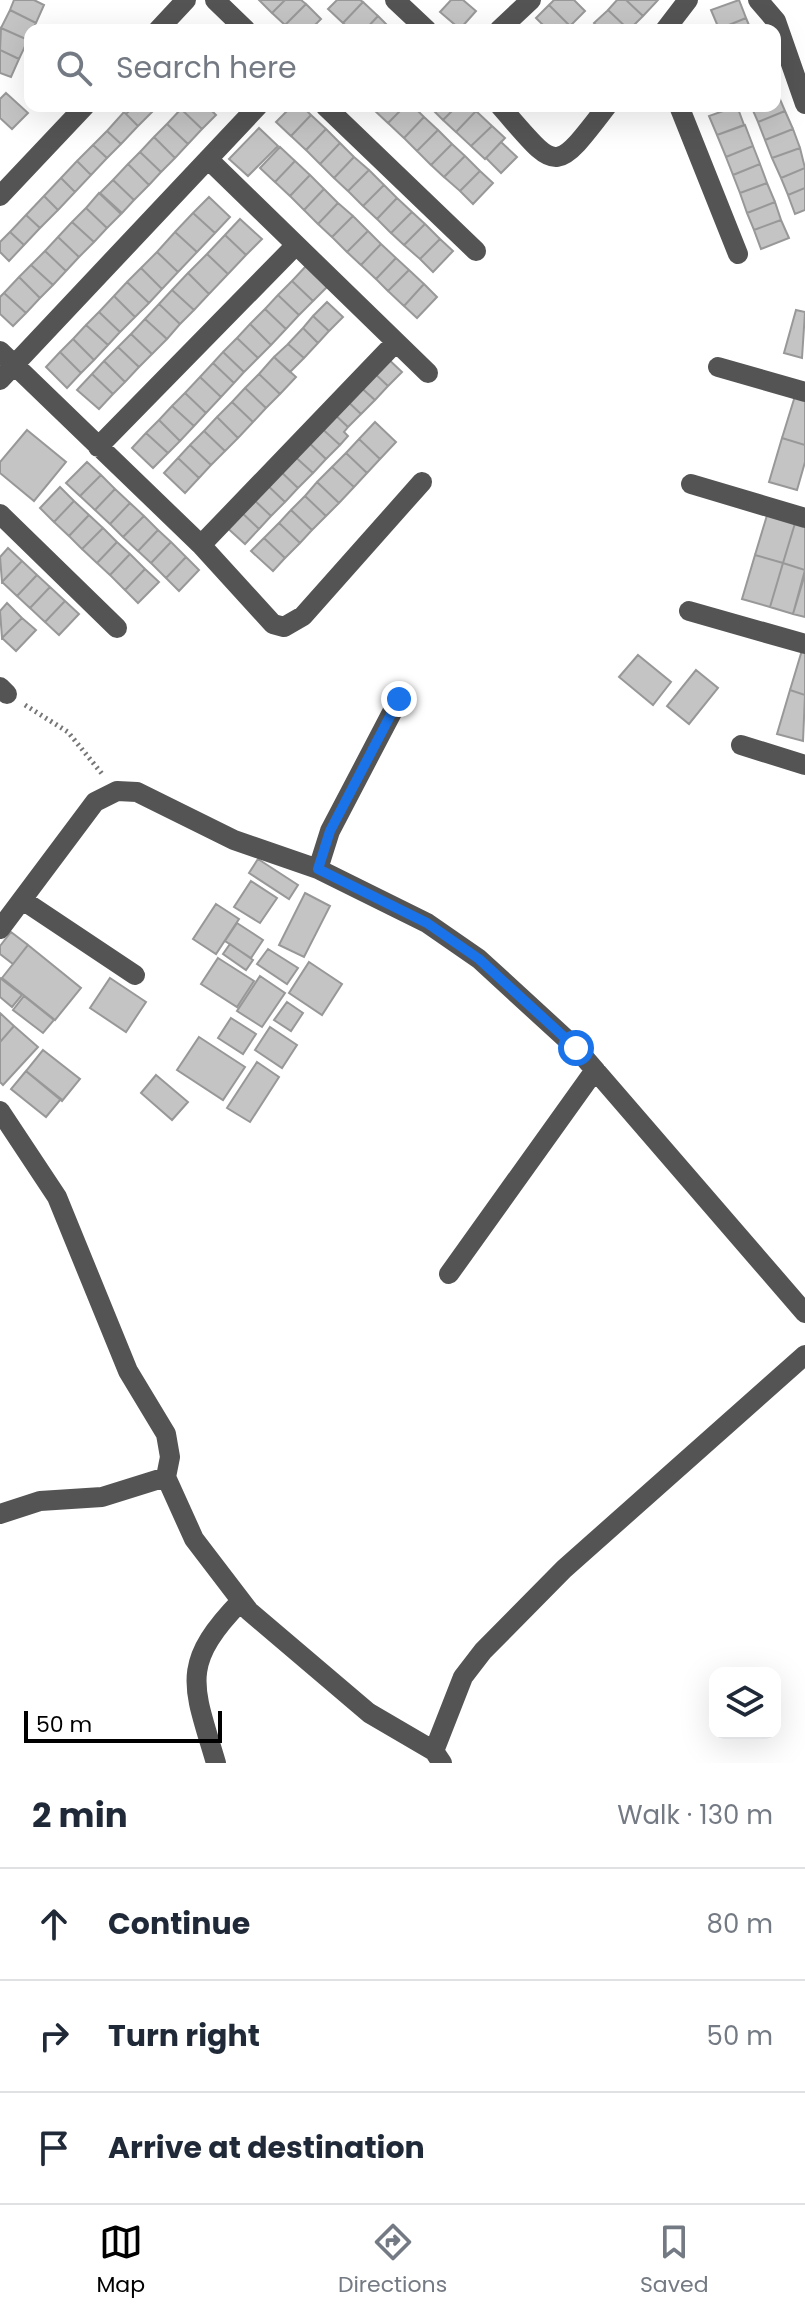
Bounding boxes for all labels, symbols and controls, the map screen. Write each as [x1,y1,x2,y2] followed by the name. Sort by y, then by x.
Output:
[24,24,781,112] search box
[52,46,96,90] icon: search
[116,46,297,89] text: Search here
[381,681,417,717] route end
[558,1030,594,1066] route start
[709,1667,781,1739] map controls
[709,1667,781,1739] button: layers
[24,1707,222,1743] scale bar
[36,1709,92,1740] text: 50 m
[32,1791,128,1839] text: 2 min
[617,1797,773,1833] text: Walk · 130 m
[32,1902,76,1946] icon: ahead
[108,1902,250,1945] text: Continue
[707,1906,773,1942] text: 80 m
[32,2014,76,2058] icon: right
[108,2014,260,2057] text: Turn right
[707,2018,773,2054] text: 50 m
[32,2126,76,2170] icon: arrive
[108,2126,425,2169] text: Arrive at destination
[96,2220,145,2301] tab: Map
[338,2220,447,2301] tab: Directions
[640,2220,709,2301] tab: Saved

